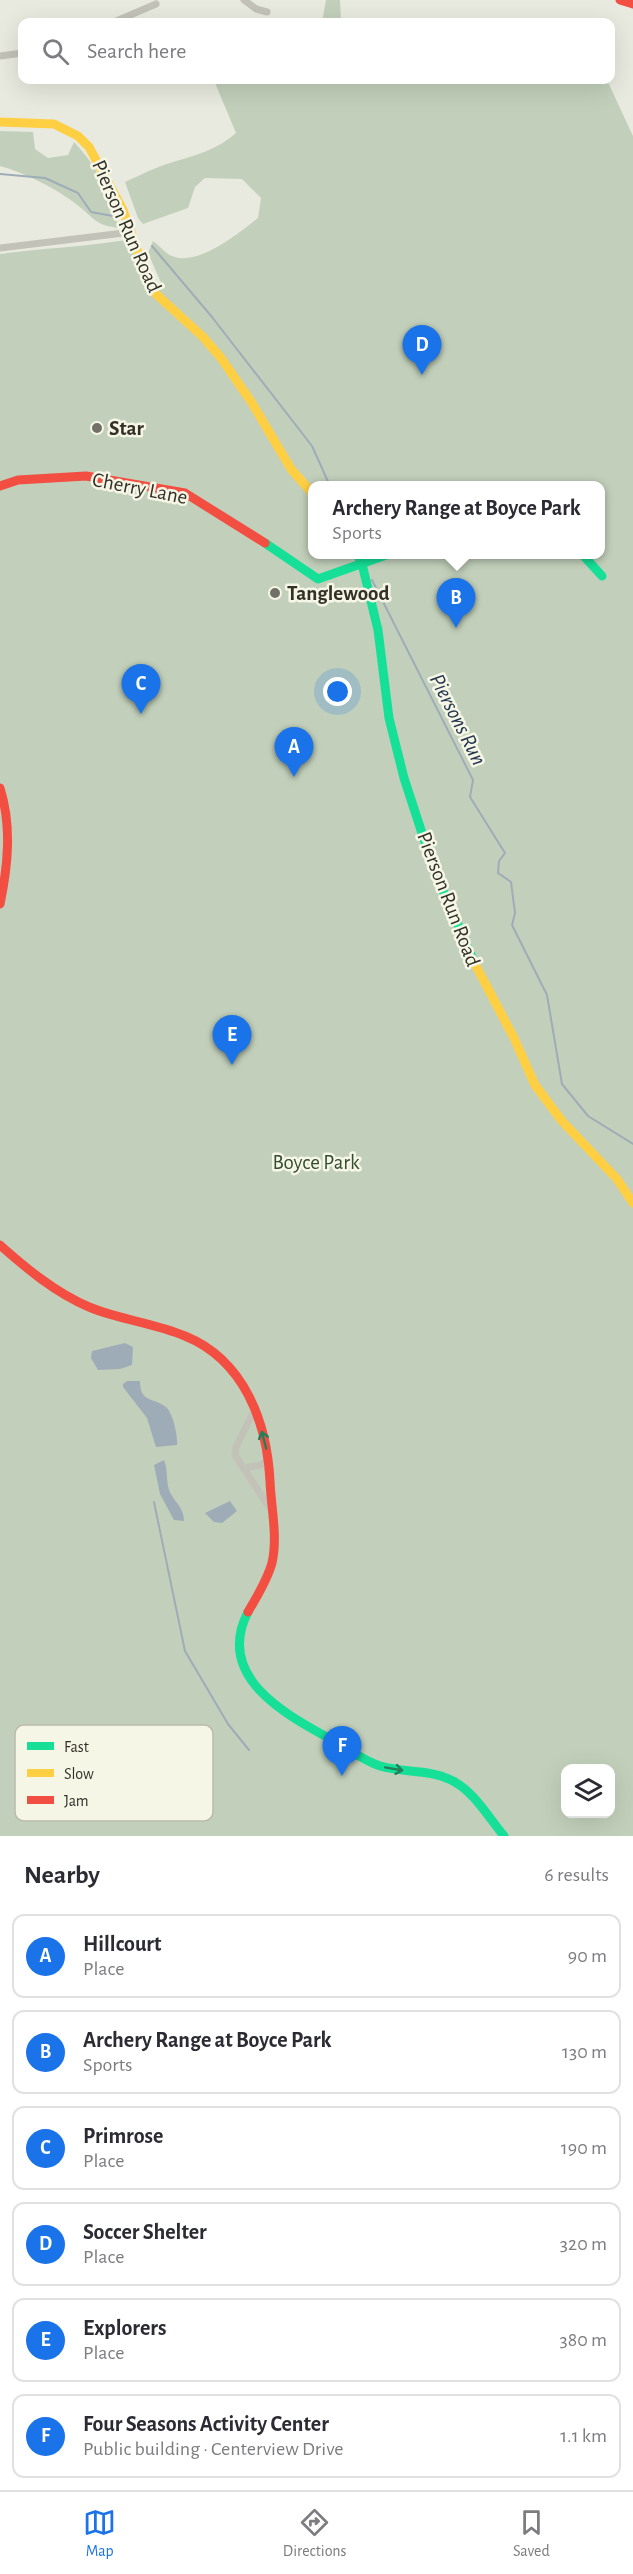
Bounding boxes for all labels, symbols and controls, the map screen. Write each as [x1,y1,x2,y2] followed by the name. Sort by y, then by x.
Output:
[18,18,615,84] search box
[39,35,72,68] icon: search
[87,40,186,62] text: Search here
[88,157,165,296] street label: Pierson Run Road
[402,326,442,375] pin: D
[109,418,145,439] place label: Star
[90,421,104,435] marker: Star
[91,469,189,508] street label: Cherry Lane
[308,481,605,559] popup
[332,497,581,519] text: Archery Range at Boyce Park
[332,523,382,543] text: Sports
[436,578,476,628] pin: B
[287,583,389,604] place label: Tanglewood
[268,586,282,600] marker: Tanglewood
[122,664,160,714] pin: C
[426,670,491,769] water label: Piersons Run
[323,677,352,706] your location
[274,728,314,777] pin: A
[413,829,484,970] street label: Pierson Run Road
[212,1016,252,1065] pin: E
[272,1152,360,1173] park label: Boyce Park
[257,1430,269,1449] one-way arrow
[15,1725,213,1821] legend
[322,1726,362,1776] pin: F
[64,1739,89,1755] text: Fast
[383,1764,403,1775] one-way arrow
[561,1764,615,1818] map controls
[561,1764,615,1818] button: layers
[64,1766,94,1782] text: Slow
[64,1793,89,1809] text: Jam
[24,1862,100,1888] text: Nearby
[544,1865,609,1885] text: 6 results
[83,1933,162,1955] text: Hillcourt
[40,1946,52,1966] text: A
[568,1946,607,1966] text: 90 m
[83,1959,124,1979] text: Place
[83,2029,331,2051] text: Archery Range at Boyce Park
[40,2042,51,2062] text: B
[562,2042,607,2062] text: 130 m
[83,2055,132,2075] text: Sports
[83,2125,163,2147] text: Primrose
[40,2138,51,2158] text: C
[561,2138,607,2158] text: 190 m
[83,2151,124,2171] text: Place
[83,2221,207,2243] text: Soccer Shelter
[39,2234,52,2254] text: D
[560,2234,607,2254] text: 320 m
[83,2247,124,2267] text: Place
[83,2317,166,2339] text: Explorers
[40,2330,51,2350] text: E
[559,2330,607,2350] text: 380 m
[83,2343,124,2363] text: Place
[83,2413,329,2435] text: Four Seasons Activity Center
[41,2426,50,2446] text: F
[560,2426,607,2446] text: 1.1 km
[83,2439,344,2459] text: Public building · Centerview Drive
[83,2506,116,2561] tab: Map
[283,2506,347,2561] tab: Directions
[513,2506,550,2561] tab: Saved

